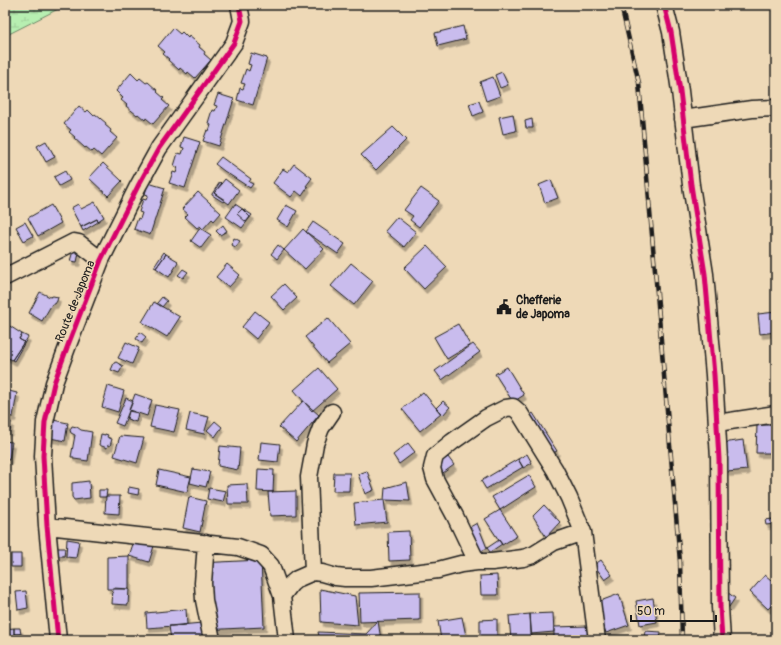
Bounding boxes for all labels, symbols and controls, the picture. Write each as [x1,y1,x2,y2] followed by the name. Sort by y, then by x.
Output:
[52,258,99,344] street label: Route de Japoma
[516,293,570,322] place label: Chefferie de Japoma
[495,298,513,316] public building icon: Chefferie de Japoma
[631,597,716,623] scale bar
[637,604,665,619] text: 50 m

